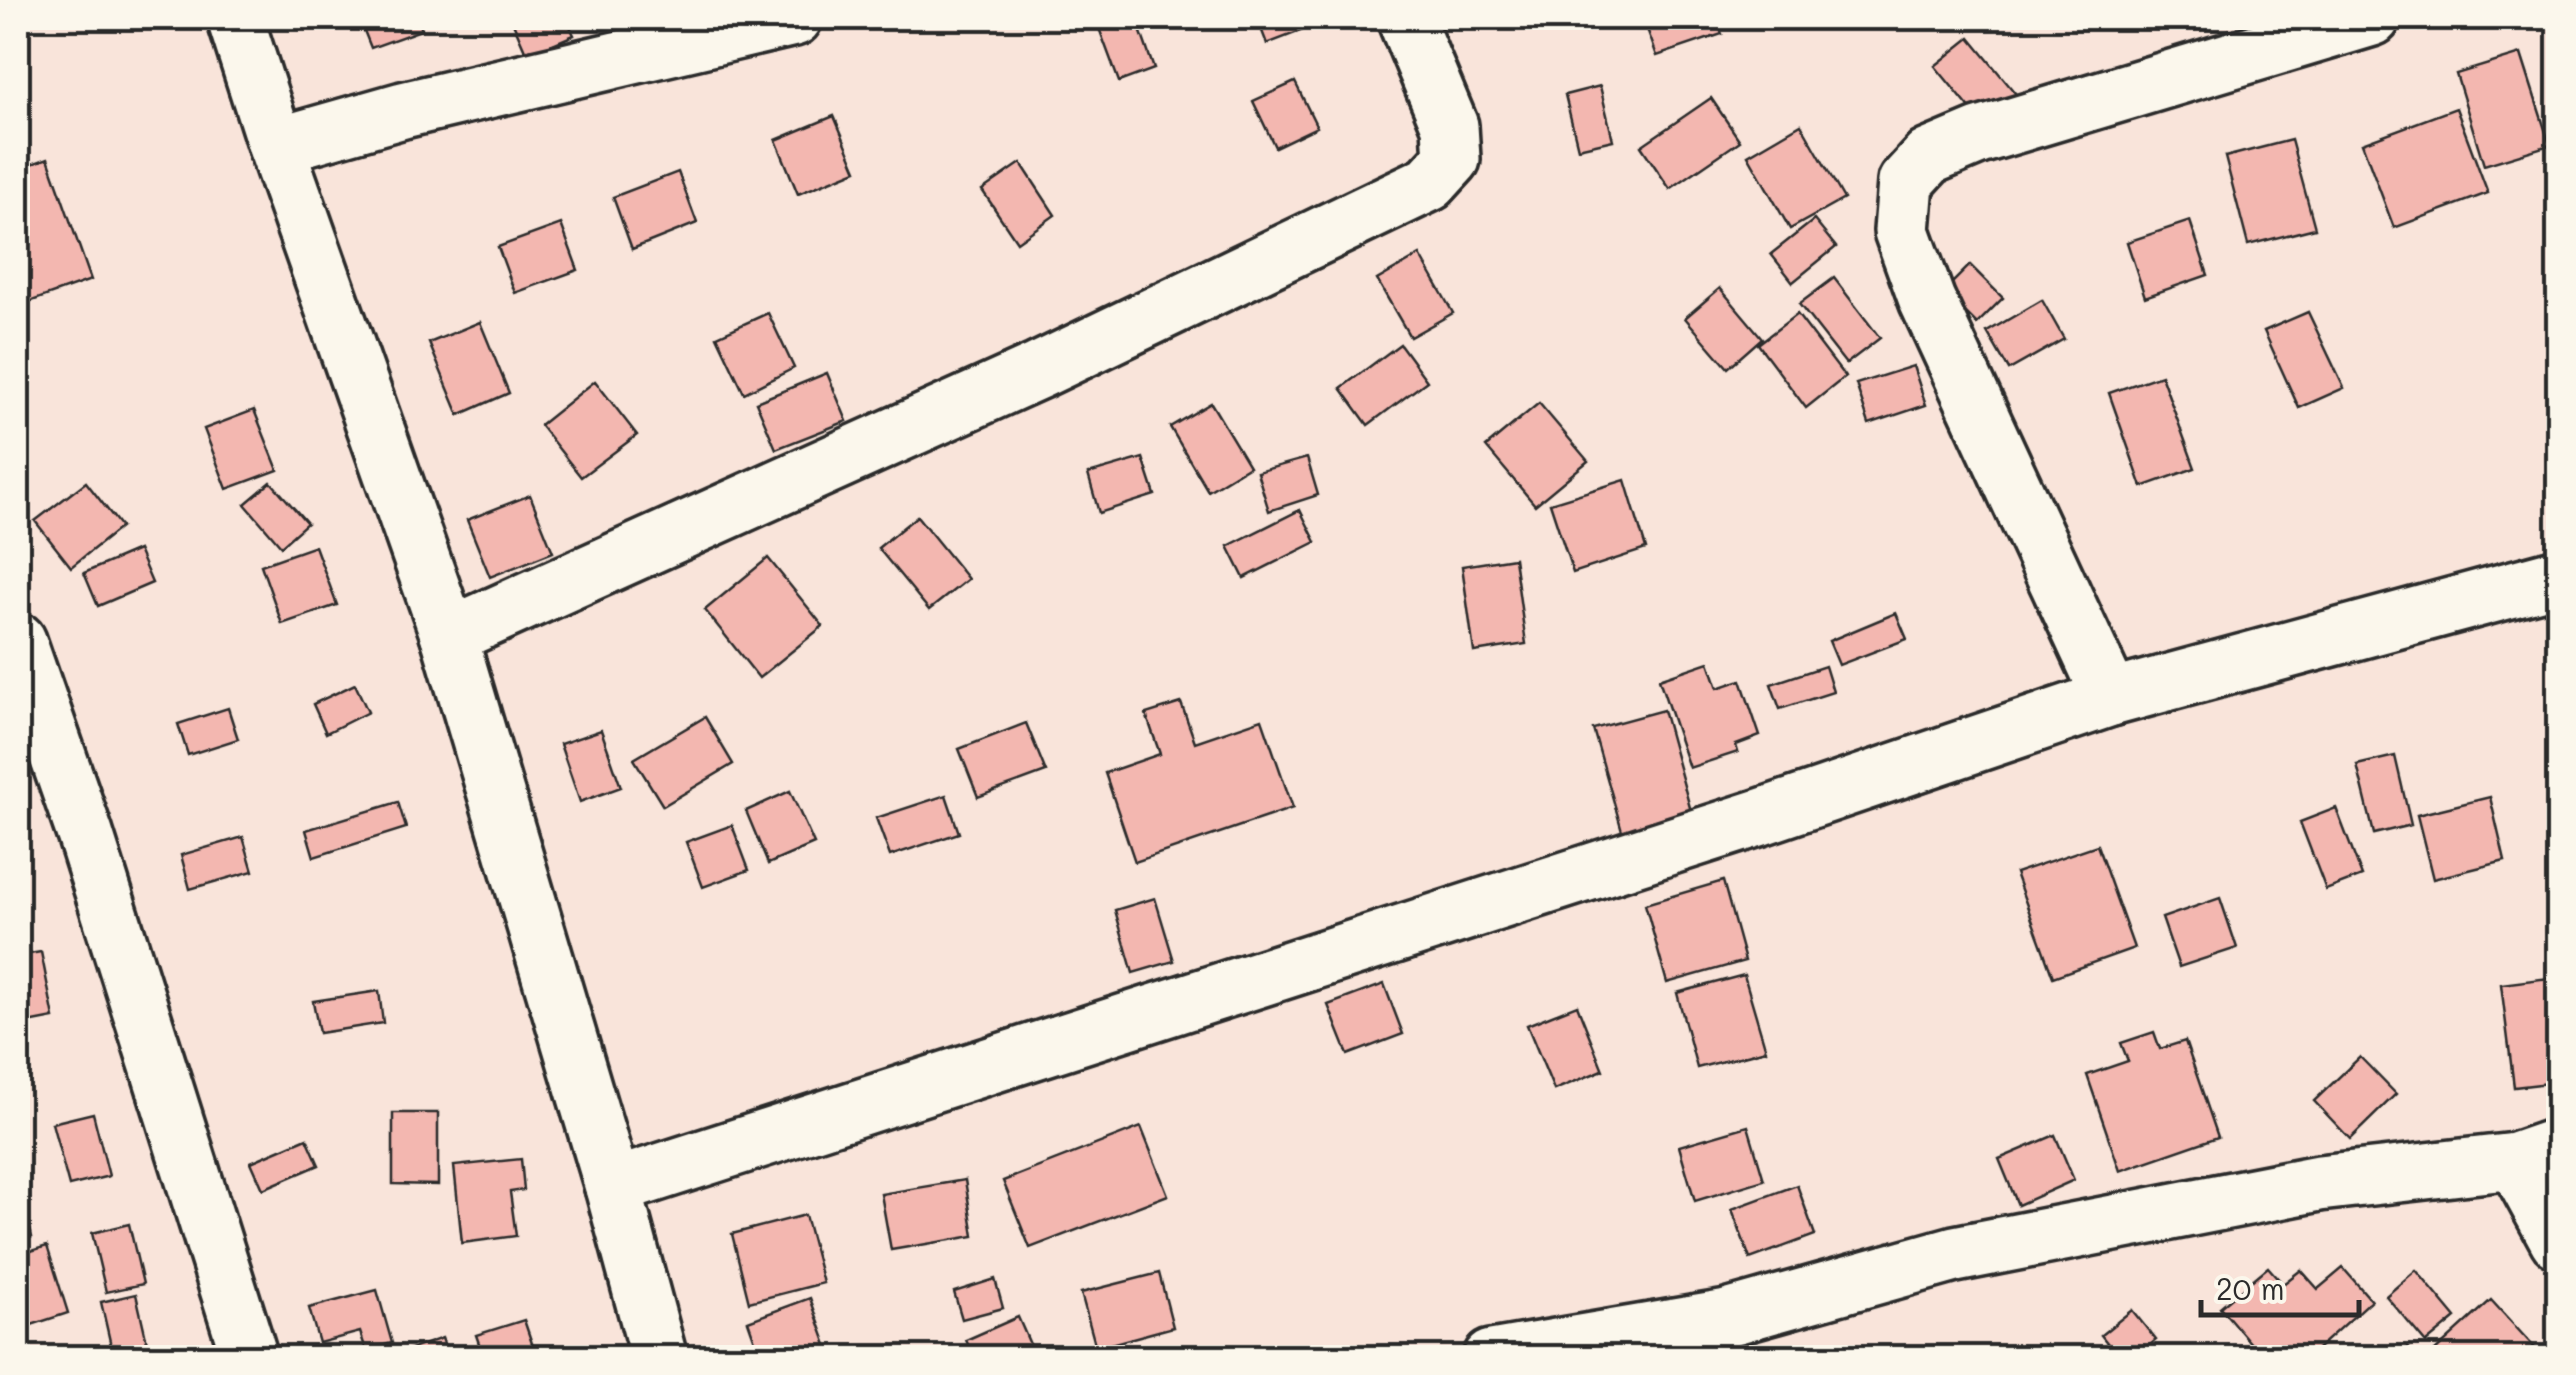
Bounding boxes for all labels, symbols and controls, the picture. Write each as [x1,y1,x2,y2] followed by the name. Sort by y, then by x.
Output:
[2201,1255,2358,1317] scale bar
[2216,1268,2285,1308] text: 20 m

